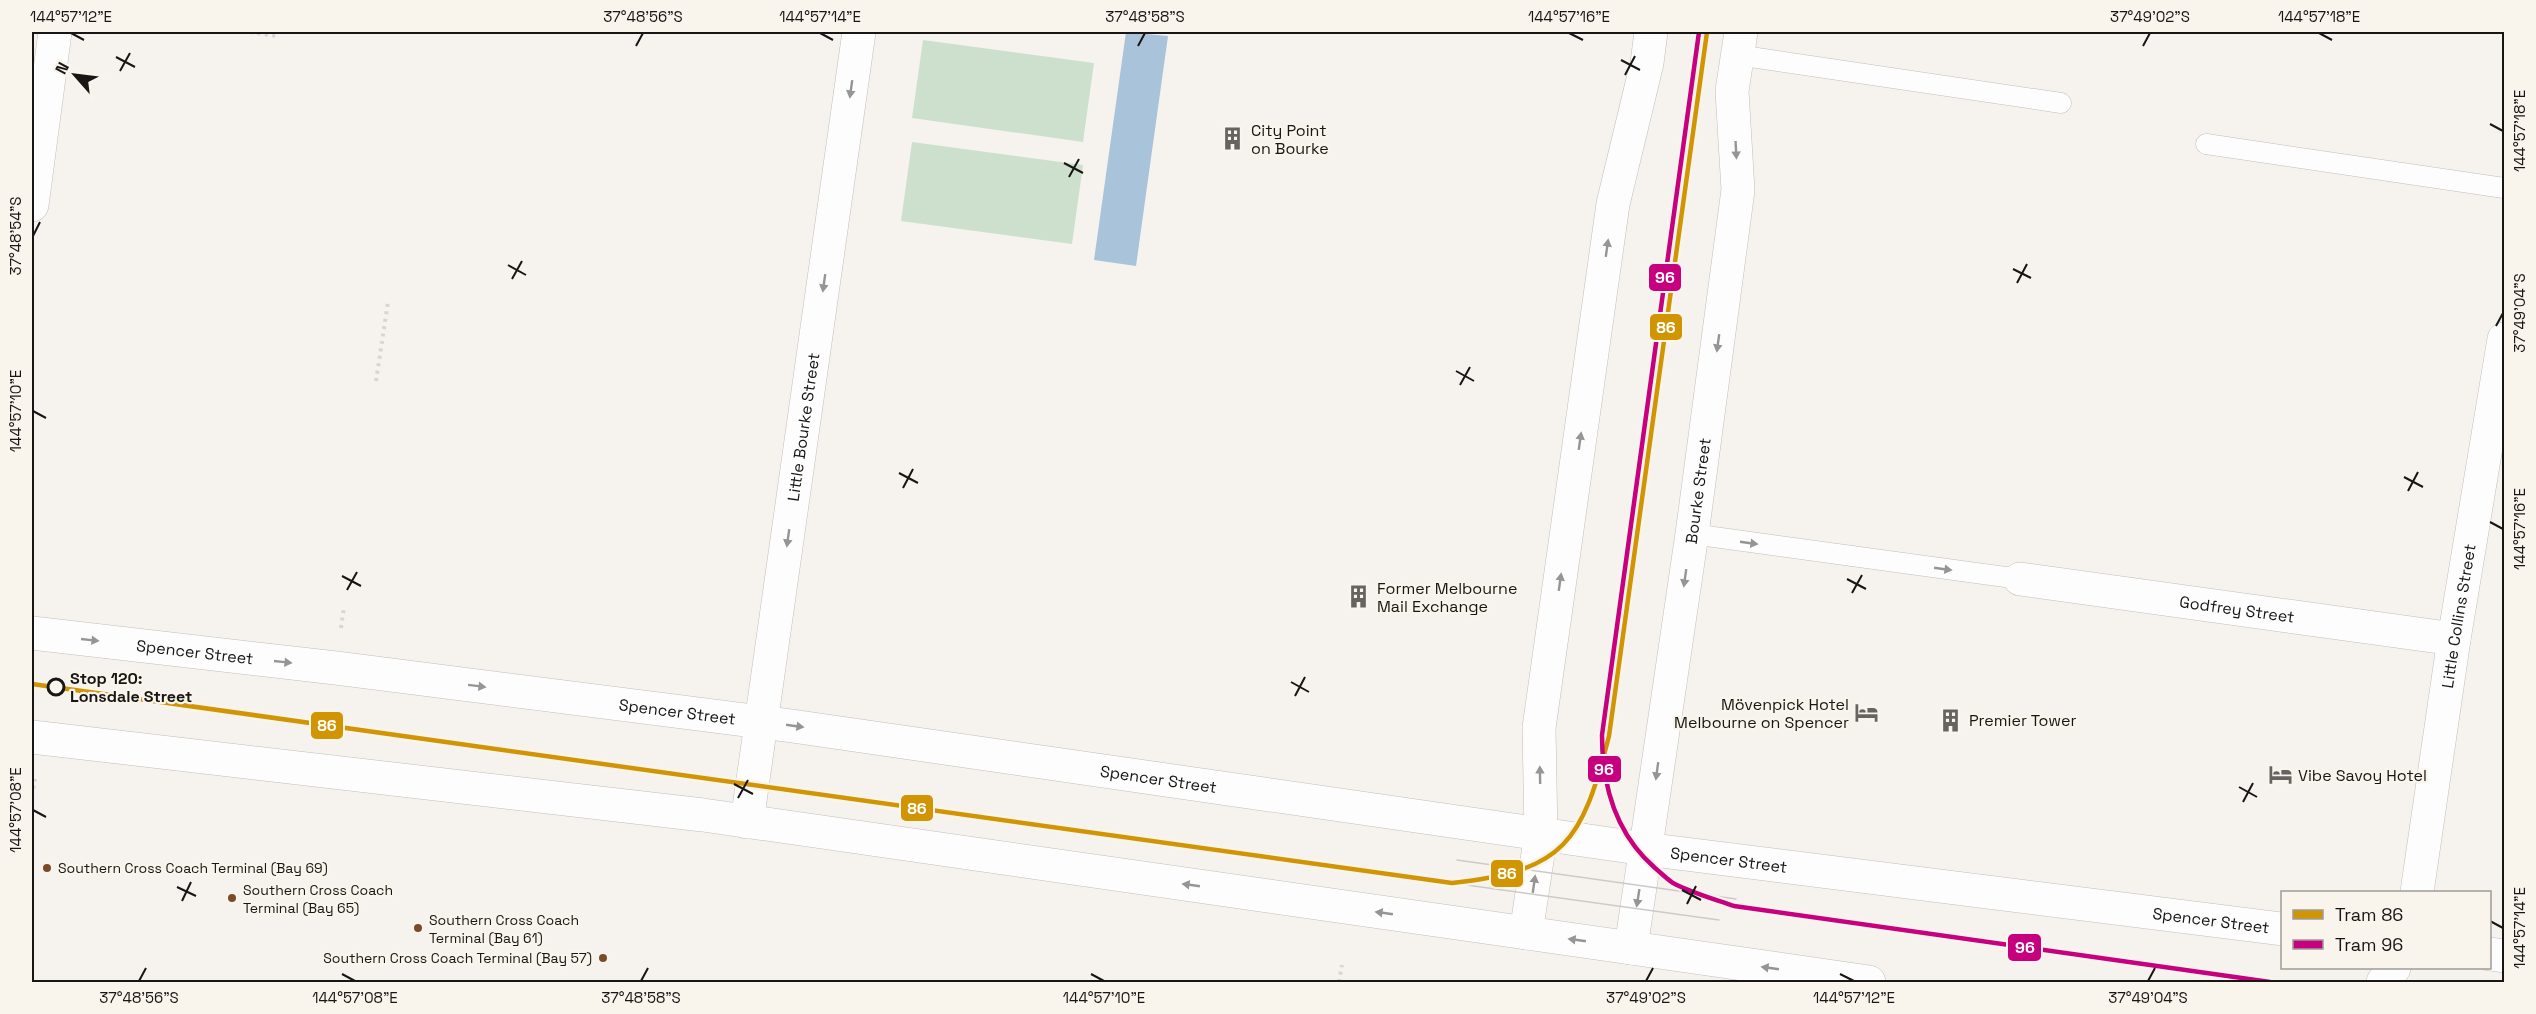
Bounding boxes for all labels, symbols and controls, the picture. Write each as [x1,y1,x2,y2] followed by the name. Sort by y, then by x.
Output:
[30,7,112,26] text: 144°57'12"E
[603,7,683,26] text: 37°48'56"S
[779,7,861,26] text: 144°57'14"E
[1105,7,1185,26] text: 37°48'58"S
[1528,7,1610,26] text: 144°57'16"E
[2110,7,2190,26] text: 37°49'02"S
[2278,7,2360,26] text: 144°57'18"E
[45,45,105,105] north arrow
[50,59,74,78] text: N
[847,80,856,99] one-way arrow
[2510,90,2529,172] text: 144°57'18"E
[1251,120,1329,159] place label: City Point on Bourke
[1220,126,1246,152] building icon: City Point on Bourke
[1731,140,1740,159] one-way arrow
[6,196,25,276] text: 37°48'54"S
[1602,239,1611,258] one-way arrow
[1648,263,1682,292] line badge: 96
[1655,267,1675,288] text: 96
[819,273,828,292] one-way arrow
[2510,273,2529,353] text: 37°49'04"S
[1649,313,1683,341] line badge: 86
[1656,317,1676,338] text: 86
[1713,334,1722,353] one-way arrow
[782,351,824,503] street label: Little Bourke Street
[6,370,25,452] text: 144°57'10"E
[1575,432,1584,451] one-way arrow
[1680,436,1715,545] street label: Bourke Street
[2510,488,2529,570] text: 144°57'16"E
[783,529,792,548] one-way arrow
[1740,538,1759,547] one-way arrow
[2436,542,2480,690] street label: Little Collins Street
[1933,564,1952,573] one-way arrow
[1681,569,1690,588] one-way arrow
[1556,572,1565,591] one-way arrow
[1377,578,1517,617] place label: Former Melbourne Mail Exchange
[1346,584,1372,610] building icon: Former Melbourne Mail Exchange
[2178,591,2296,627] street label: Godfrey Street
[80,635,99,645] one-way arrow
[135,635,255,669] street label: Spencer Street
[274,657,293,667] one-way arrow
[70,668,192,707] place label: Stop 120: Lonsdale Street
[47,678,65,696] marker: Stop 120: Lonsdale Street
[468,681,487,690] one-way arrow
[618,694,737,729] street label: Spencer Street
[1674,694,1849,733] place label: Mövenpick Hotel Melbourne on Spencer
[1854,700,1880,726] hotel icon: Mövenpick Hotel Melbourne on Spencer
[1938,707,1964,733] building icon: Premier Tower
[1969,710,2076,731] place label: Premier Tower
[310,711,344,740] line badge: 86
[317,715,337,736] text: 86
[786,722,805,731] one-way arrow
[1587,755,1622,783] line badge: 96
[1594,759,1614,780] text: 96
[1099,760,1218,798] street label: Spencer Street
[1652,762,1661,781] one-way arrow
[2267,762,2293,788] hotel icon: Vibe Savoy Hotel
[2298,765,2427,786] place label: Vibe Savoy Hotel
[1535,766,1545,785] one-way arrow
[6,767,25,853] text: 144°57'08"E
[900,794,934,822] line badge: 86
[907,798,927,819] text: 86
[1669,842,1788,877] street label: Spencer Street
[58,859,328,877] place label: Southern Cross Coach Terminal (Bay 69)
[1490,859,1524,888] line badge: 86
[41,862,53,874] marker: Southern Cross Coach Terminal (Bay 69)
[1497,863,1517,884] text: 86
[1529,874,1538,893] one-way arrow
[243,881,393,917] place label: Southern Cross Coach Terminal (Bay 65)
[1181,881,1200,890] one-way arrow
[2510,887,2529,969] text: 144°57'14"E
[1634,889,1643,908] one-way arrow
[2281,891,2491,969] legend
[226,892,238,904] marker: Southern Cross Coach Terminal (Bay 65)
[2151,902,2271,938] street label: Spencer Street
[2335,903,2403,926] text: Tram 86
[1374,909,1393,918] one-way arrow
[429,911,579,947] place label: Southern Cross Coach Terminal (Bay 61)
[412,922,424,934] marker: Southern Cross Coach Terminal (Bay 61)
[2007,933,2042,962] line badge: 96
[2335,933,2403,956] text: Tram 96
[1567,936,1586,945] one-way arrow
[2015,937,2035,958] text: 96
[323,949,592,967] place label: Southern Cross Coach Terminal (Bay 57)
[597,952,609,964] marker: Southern Cross Coach Terminal (Bay 57)
[1760,964,1779,973] one-way arrow
[99,988,179,1007] text: 37°48'56"S
[312,988,398,1007] text: 144°57'08"E
[601,988,681,1007] text: 37°48'58"S
[1063,988,1145,1007] text: 144°57'10"E
[1606,988,1686,1007] text: 37°49'02"S
[1813,988,1895,1007] text: 144°57'12"E
[2108,988,2188,1007] text: 37°49'04"S

